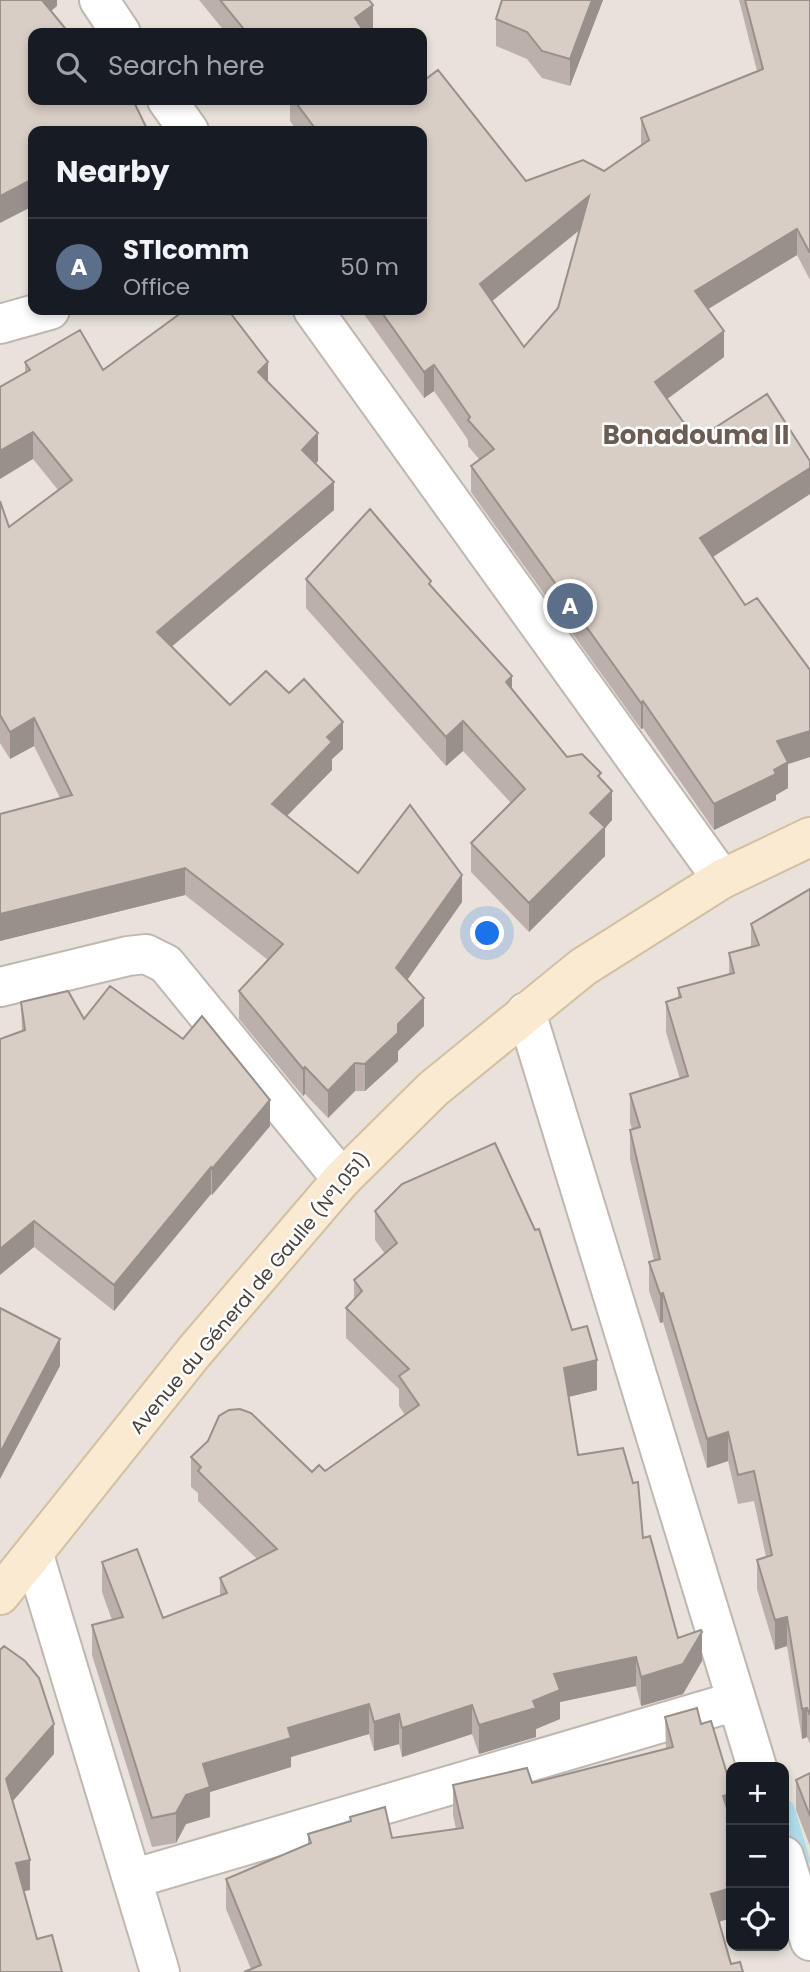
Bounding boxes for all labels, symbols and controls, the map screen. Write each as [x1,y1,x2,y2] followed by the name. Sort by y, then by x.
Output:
[28,28,427,105] search box
[52,48,90,86] icon: search
[108,48,265,84] text: Search here
[56,150,170,193] text: Nearby
[123,232,249,268] text: STIcomm
[71,251,87,283] text: A
[340,251,399,283] text: 50 m
[123,271,190,303] text: Office
[603,417,789,453] district label: Bonadouma II
[547,580,593,632] pin: A
[470,916,504,950] your location
[124,1146,376,1440] street label: Avenue du Géneral de Gaulle (N°1.051)
[726,1762,789,1951] map controls
[726,1762,789,1825] button: +
[726,1825,789,1888] button: −
[726,1888,789,1951] button: locate

